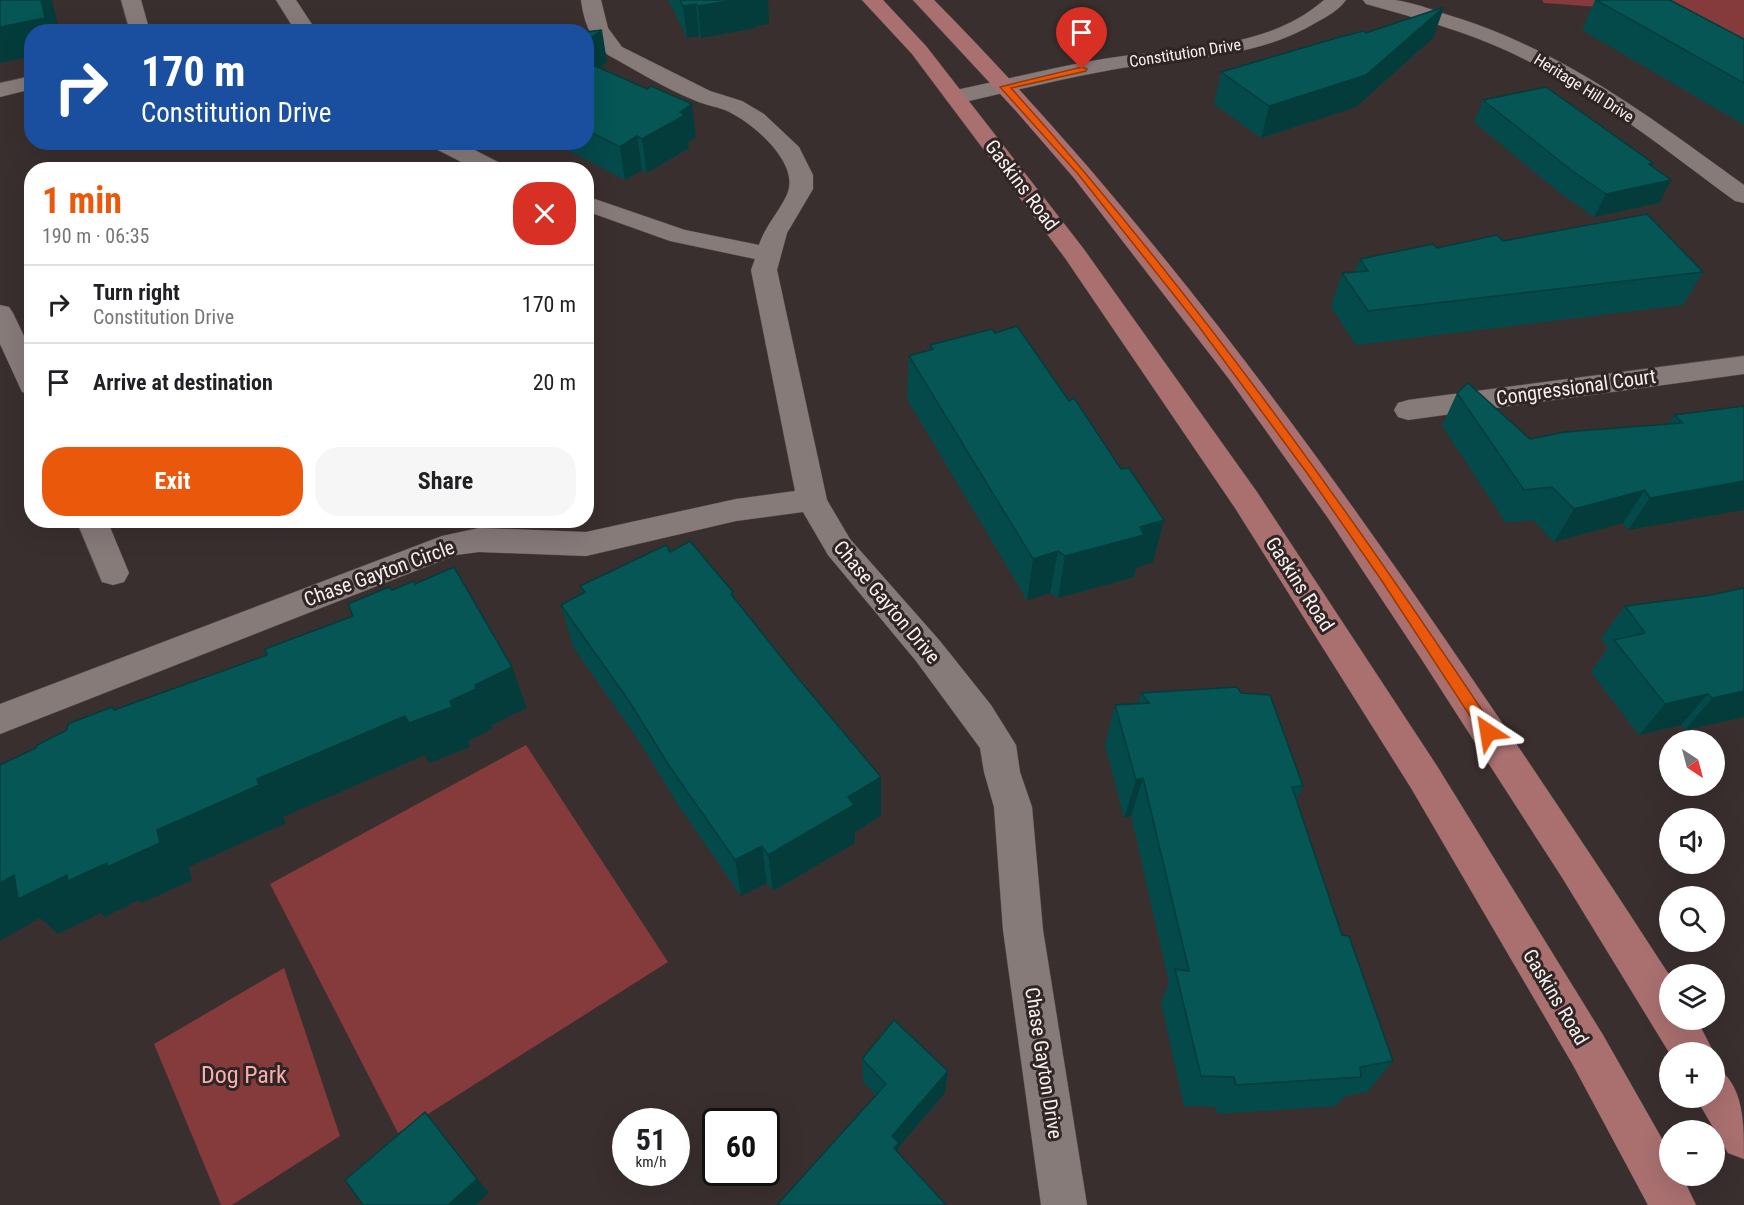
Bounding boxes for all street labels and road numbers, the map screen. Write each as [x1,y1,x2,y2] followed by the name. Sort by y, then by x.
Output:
[1128,35,1242,71] street label: Constitution Drive
[1531,50,1637,126] street label: Heritage Hill Drive
[980,135,1064,235] street label: Gaskins Road
[1495,364,1658,410] street label: Congressional Court
[1261,532,1339,636] street label: Gaskins Road
[301,535,457,611] street label: Chase Gayton Circle
[829,536,945,668] street label: Chase Gayton Drive
[1518,945,1594,1049] street label: Gaskins Road
[1020,985,1068,1141] street label: Chase Gayton Drive

